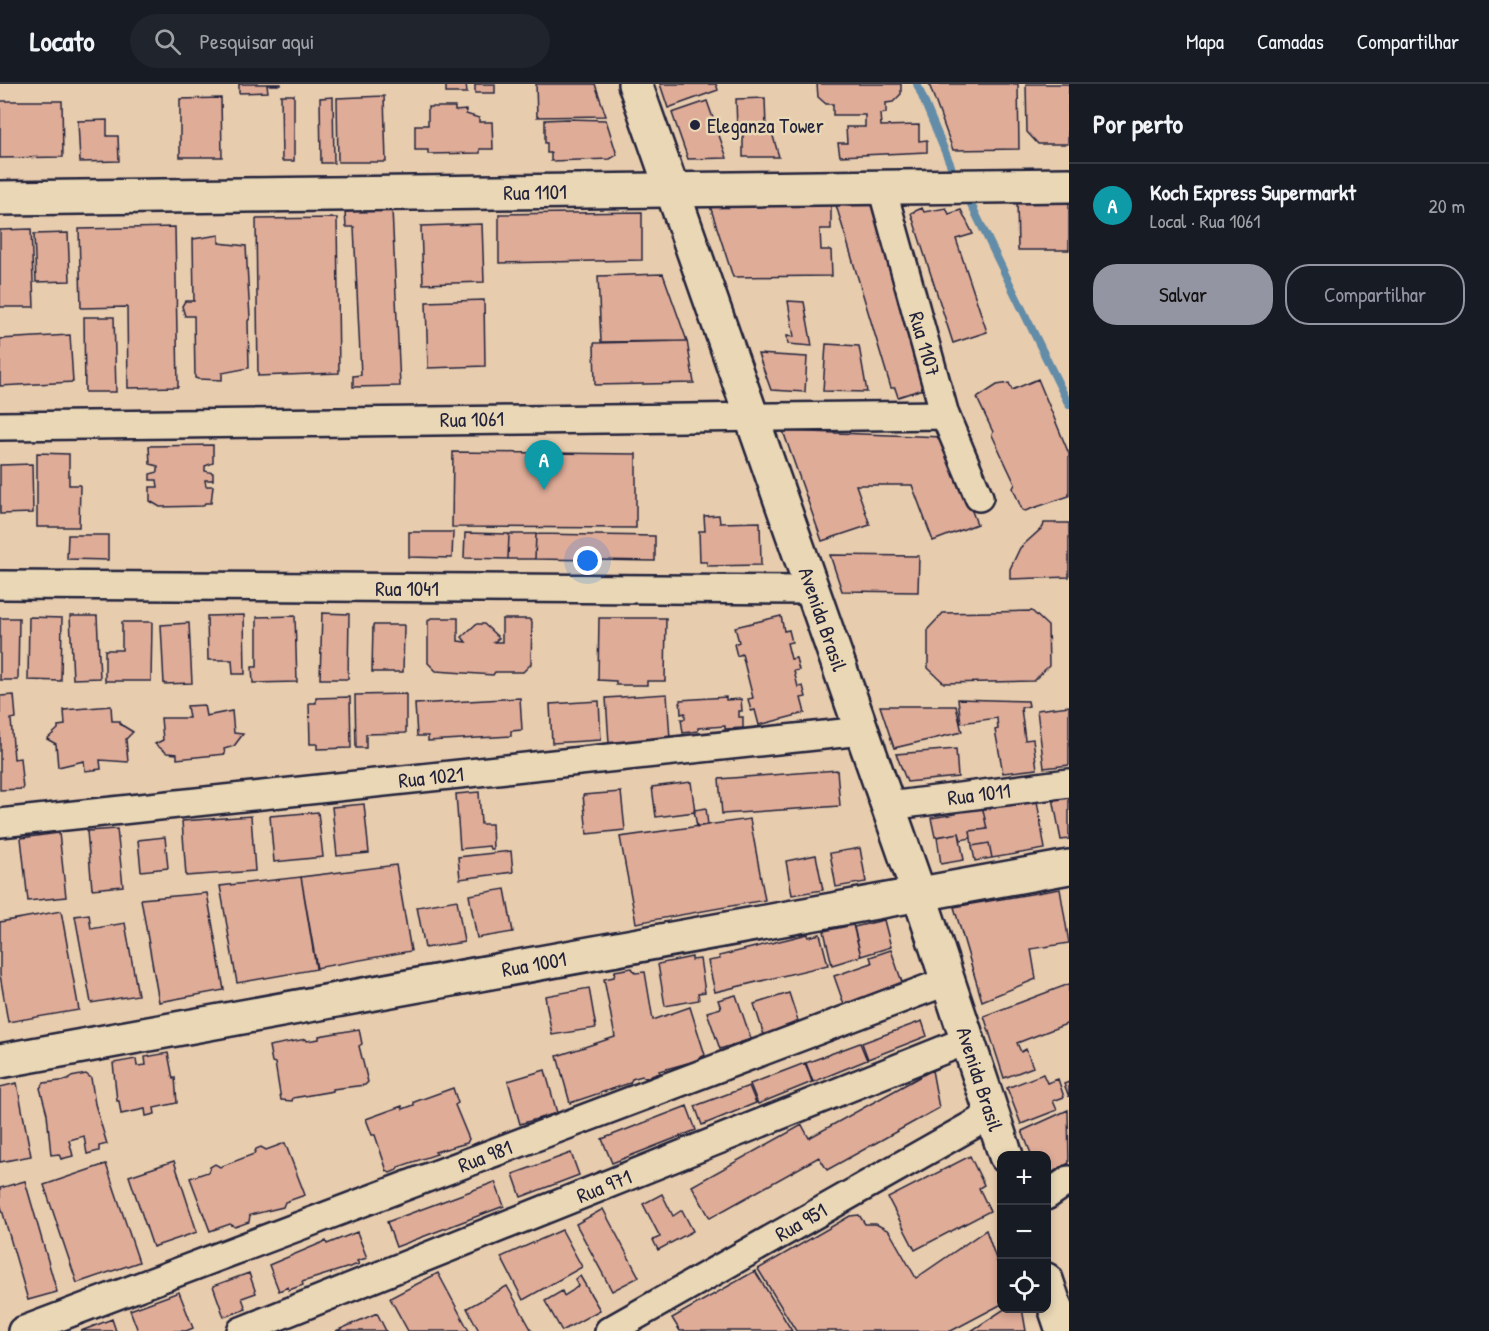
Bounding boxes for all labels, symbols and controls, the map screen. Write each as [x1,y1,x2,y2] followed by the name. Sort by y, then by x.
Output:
[130,14,550,68] search box
[30,22,94,60] text: Locato
[151,25,184,58] icon: search
[199,26,314,56] text: Pesquisar aqui
[1186,27,1224,56] text: Mapa
[1257,27,1324,56] text: Camadas
[1357,27,1459,56] text: Compartilhar
[1093,106,1183,141] text: Por perto
[707,111,824,140] place label: Eleganza Tower
[688,118,702,132] marker: Eleganza Tower
[503,177,567,207] street label: Rua 1101
[1150,177,1356,207] text: Koch Express Supermarkt
[1108,192,1117,219] text: A
[1428,192,1465,219] text: 20 m
[1150,207,1261,234] text: Local · Rua 1061
[1093,264,1273,325] button: Salvar
[1285,264,1465,325] button: Compartilhar
[902,308,948,380] street label: Rua 1107
[440,404,504,434] street label: Rua 1061
[524,440,564,490] pin: A
[573,546,602,575] your location
[792,563,854,675] street label: Avenida Brasil
[375,574,439,603] street label: Rua 1041
[397,759,465,795] street label: Rua 1021
[946,776,1012,812] street label: Rua 1011
[499,944,569,984] street label: Rua 1001
[950,1023,1011,1135] street label: Avenida Brasil
[454,1133,516,1179] street label: Rua 981
[997,1151,1051,1313] map controls
[997,1151,1051,1205] button: +
[572,1162,636,1210] street label: Rua 971
[770,1196,832,1248] street label: Rua 951
[997,1205,1051,1259] button: −
[997,1259,1051,1313] button: locate

